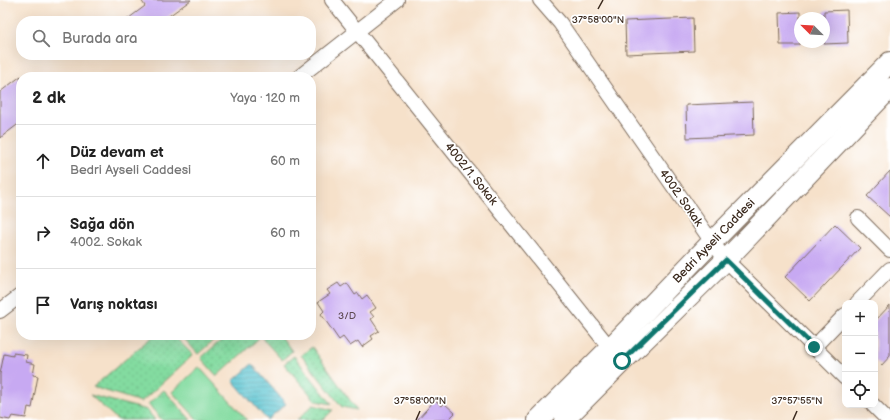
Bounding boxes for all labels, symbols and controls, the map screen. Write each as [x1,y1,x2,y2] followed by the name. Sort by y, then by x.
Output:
[794,12,830,48] north arrow
[572,14,624,26] text: 37°58'00"N
[16,16,316,60] search box
[30,27,52,49] icon: search
[62,29,137,48] text: Burada ara
[32,88,66,108] text: 2 dk
[230,90,300,106] text: Yaya · 120 m
[441,140,501,208] street label: 4002/1. Sokak
[70,143,164,162] text: Düz devam et
[32,150,54,172] icon: ahead
[270,153,300,169] text: 60 m
[70,162,191,178] text: Bedri Ayseli Caddesi
[656,167,706,230] street label: 4002. Sokak
[670,195,758,286] street label: Bedri Ayseli Caddesi
[70,215,135,234] text: Sağa dön
[32,222,54,244] icon: right
[270,225,300,241] text: 60 m
[70,234,142,250] text: 4002. Sokak
[32,294,54,316] icon: arrive
[70,295,157,314] text: Varış noktası
[842,300,878,408] map controls
[842,300,878,336] button: +
[338,310,356,322] house number: 3/D
[842,336,878,372] button: −
[805,338,823,356] route end
[613,352,631,370] route start
[842,372,878,408] button: locate
[394,395,446,407] text: 37°58'00"N
[771,395,823,407] text: 37°57'55"N

